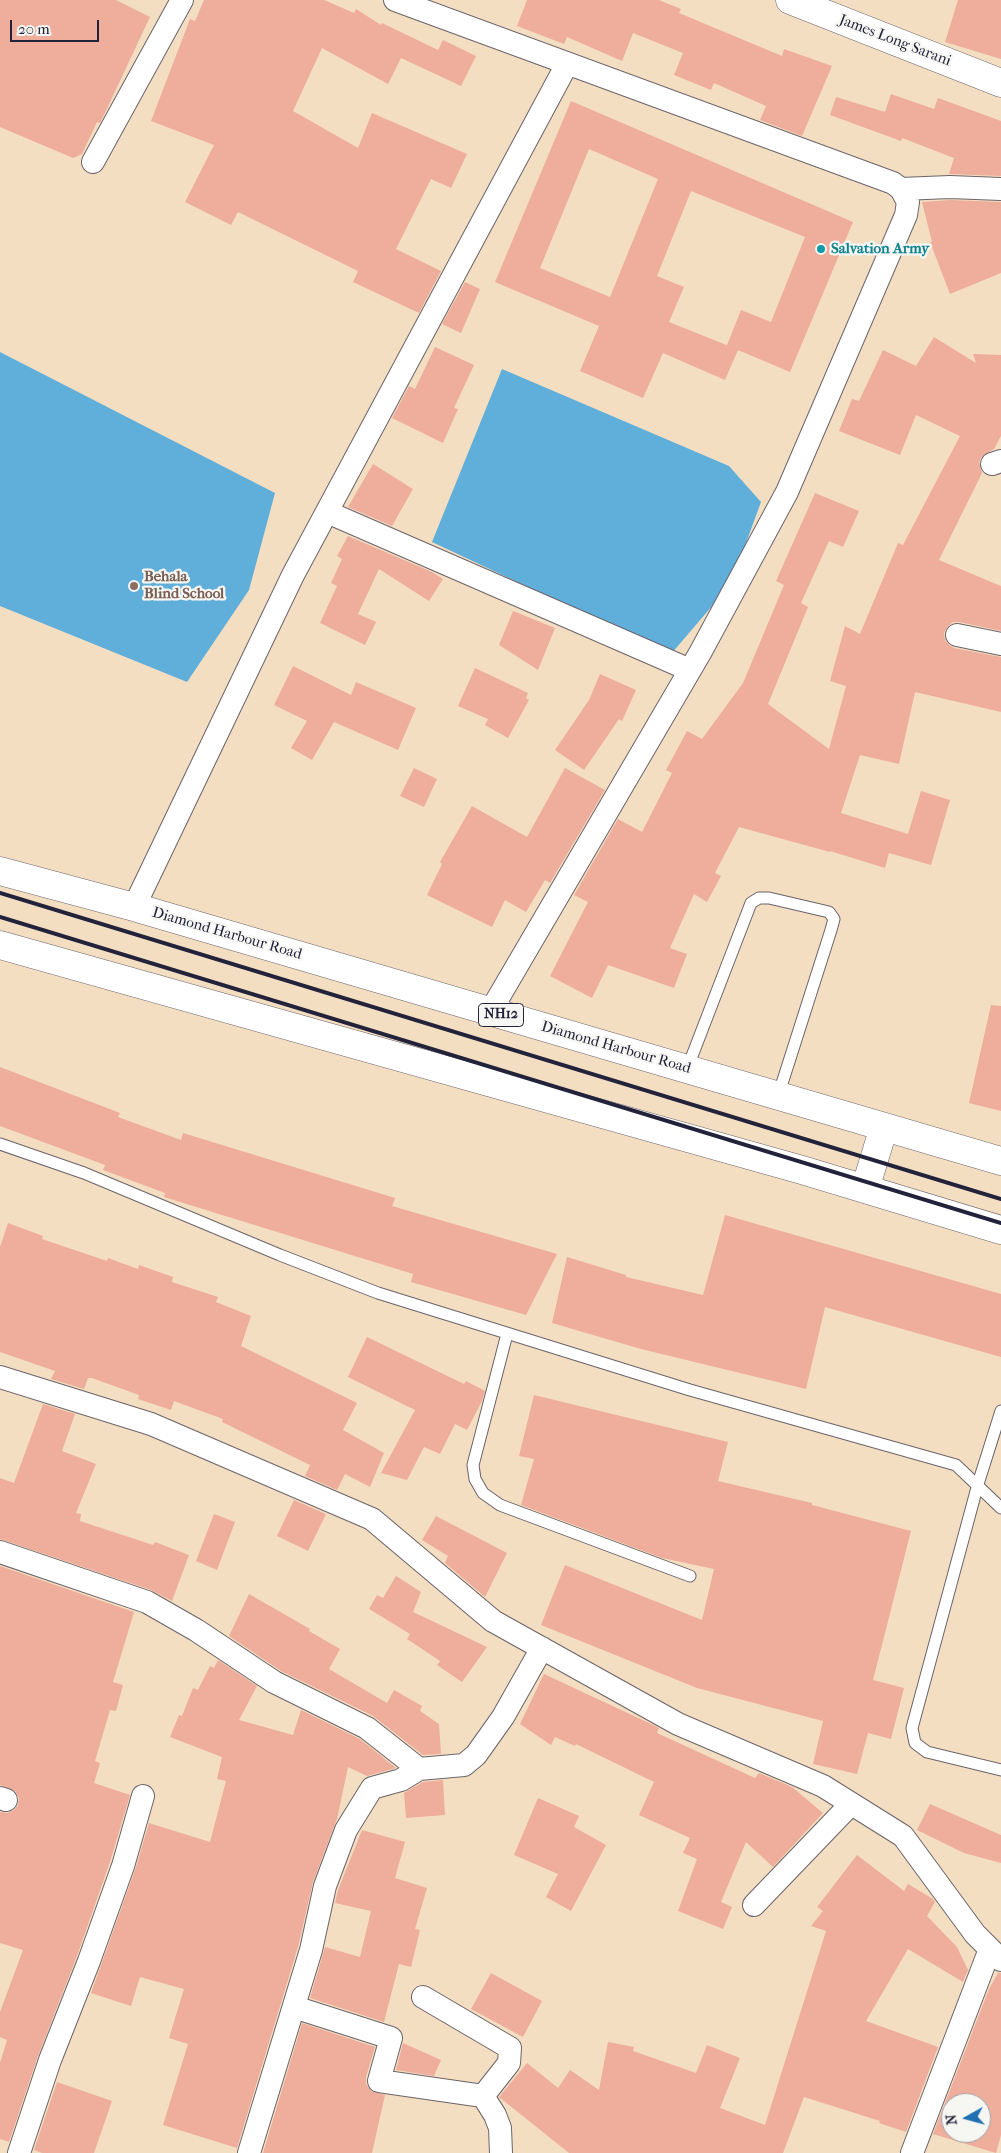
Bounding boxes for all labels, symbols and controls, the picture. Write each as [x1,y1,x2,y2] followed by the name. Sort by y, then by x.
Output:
[12,10,101,42] scale bar
[836,11,954,71] street label: James Long Sarani
[18,20,50,38] text: 20 m
[831,240,929,258] place label: Salvation Army
[815,243,827,255] marker: Salvation Army
[144,568,224,603] place label: Behala Blind School
[128,580,140,592] marker: Behala Blind School
[150,904,304,964] street label: Diamond Harbour Road
[478,1004,524,1026] road number: NH12
[539,1018,693,1078] street label: Diamond Harbour Road
[941,2093,991,2143] north arrow
[943,2113,961,2126] text: N

